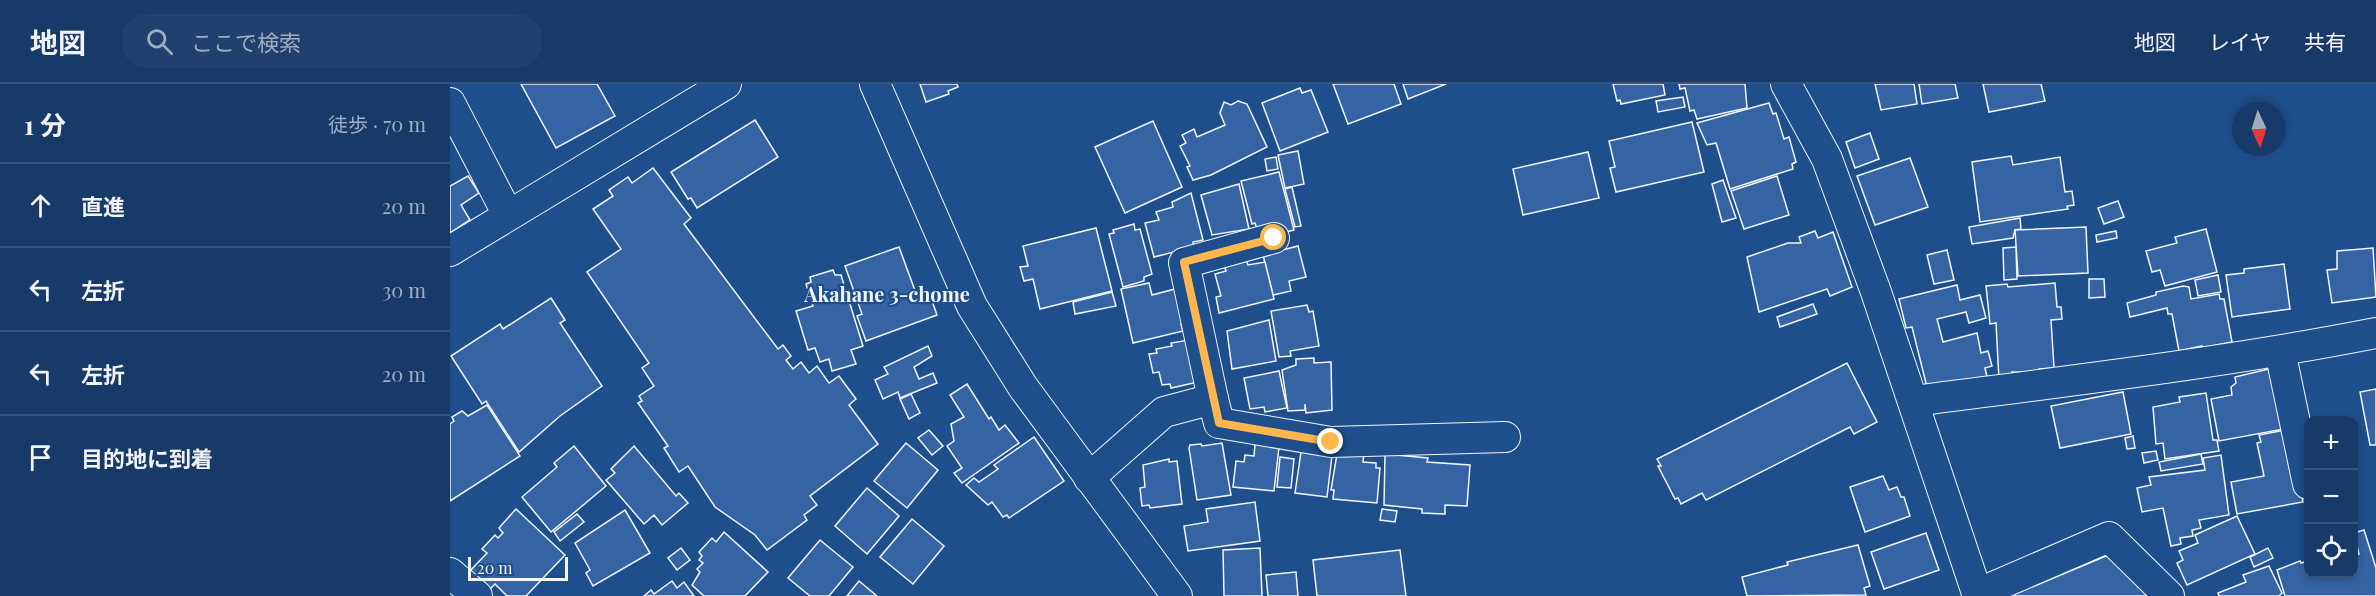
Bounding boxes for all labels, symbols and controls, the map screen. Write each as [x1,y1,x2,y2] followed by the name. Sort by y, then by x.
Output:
[122,14,542,68] search box
[30,23,86,60] text: 地図
[143,25,176,58] icon: search
[191,27,301,57] text: ここで検索
[2134,27,2176,55] text: 地図
[2209,27,2271,55] text: レイヤ
[2304,27,2346,55] text: 共有
[2232,102,2286,156] north arrow
[24,107,66,142] text: 1 分
[328,110,426,137] text: 徒歩 · 70 m
[24,189,57,222] icon: ahead
[81,191,125,221] text: 直進
[382,192,426,219] text: 20 m
[1260,224,1286,250] route start
[24,273,57,306] icon: left
[81,275,125,305] text: 左折
[382,276,426,303] text: 30 m
[803,280,970,307] district label: Akahane 3-chome
[24,357,57,390] icon: left
[81,359,125,389] text: 左折
[382,360,426,387] text: 20 m
[2304,416,2358,578] map controls
[2304,416,2358,470] button: +
[1317,428,1343,454] route end
[24,441,57,474] icon: arrive
[81,443,213,473] text: 目的地に到着
[2304,470,2358,524] button: −
[2304,524,2358,578] button: locate
[468,554,568,582] scale bar
[477,557,512,578] text: 20 m

